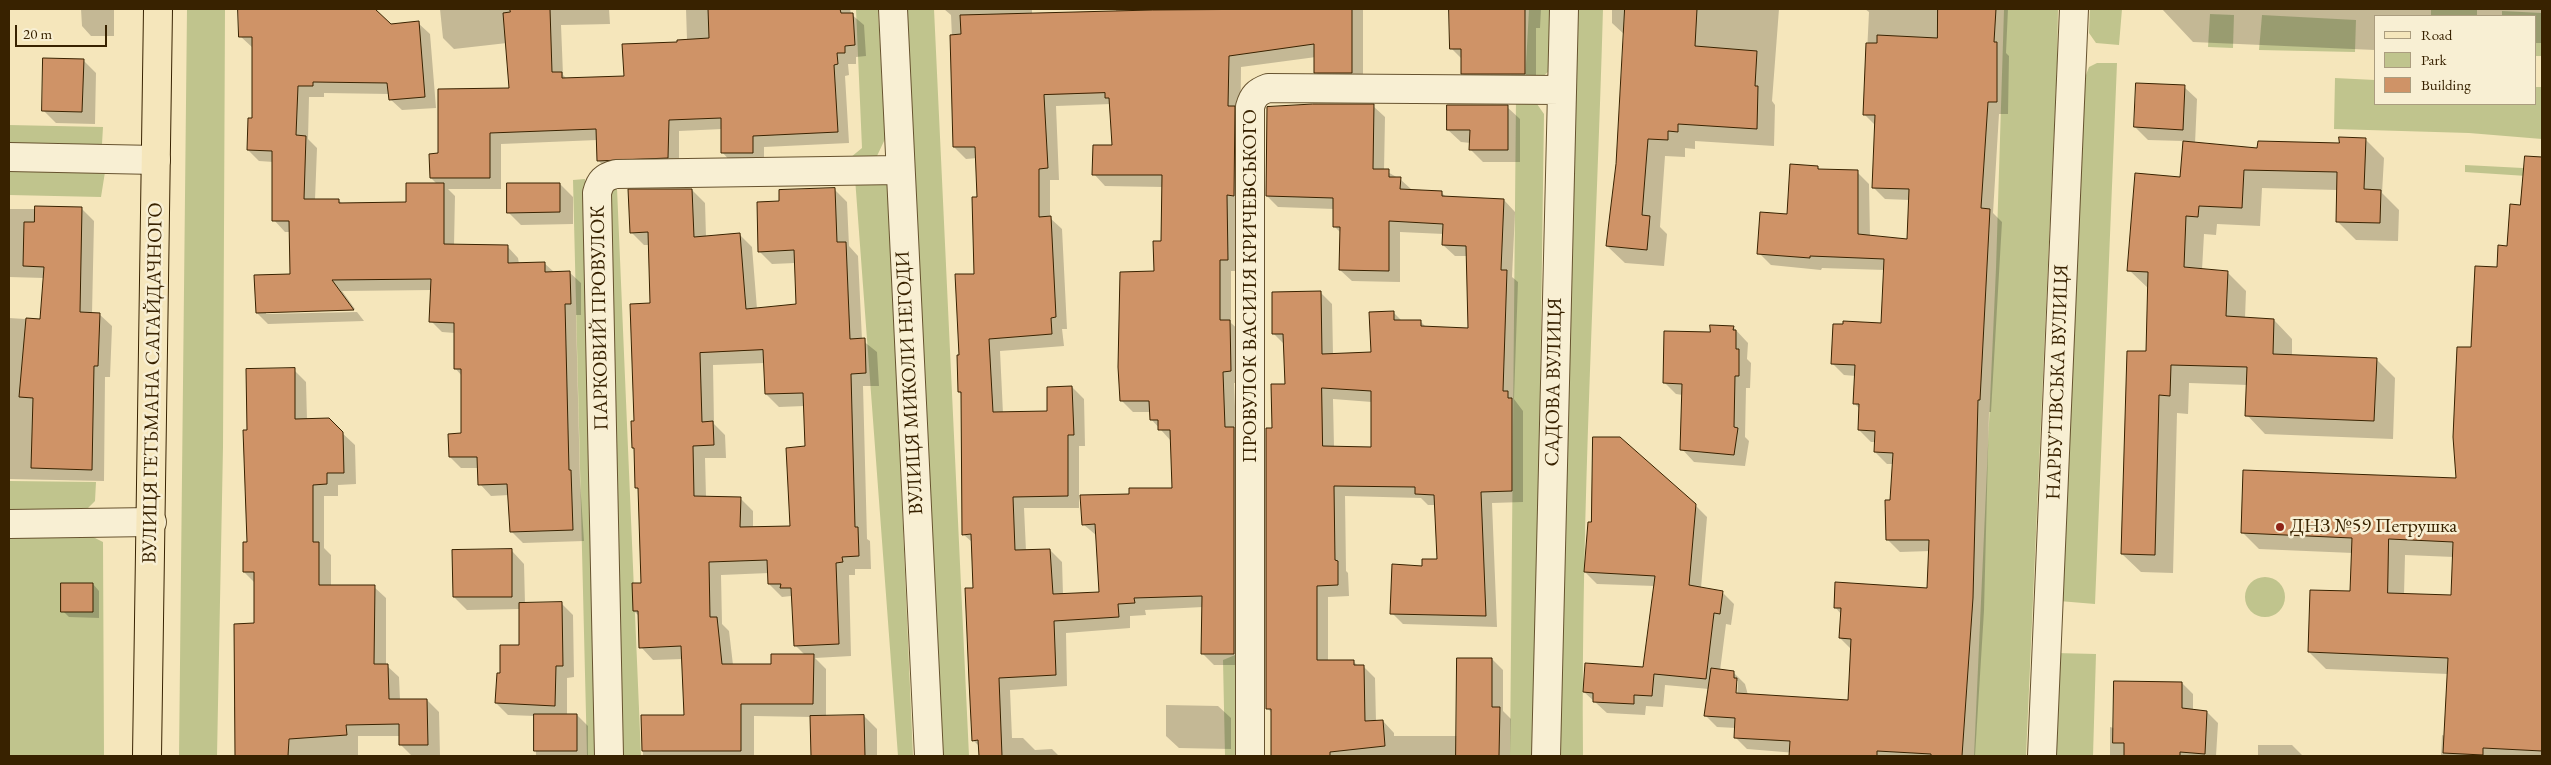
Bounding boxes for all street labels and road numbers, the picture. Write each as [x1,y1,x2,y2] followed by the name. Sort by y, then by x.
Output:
[1239,109,1263,463] street label: ПРОВУЛОК ВАСИЛЯ КРИЧЕВСЬКОГО
[138,202,168,564] street label: ВУЛИЦЯ ГЕТЬМАНА САГАЙДАЧНОГО
[586,205,614,431] street label: ПАРКОВИЙ ПРОВУЛОК
[891,251,929,515] street label: ВУЛИЦЯ МИКОЛИ НЕГОДИ
[2042,264,2074,500] street label: НАРБУТІВСЬКА ВУЛИЦЯ
[1541,297,1567,467] street label: САДОВА ВУЛИЦЯ

